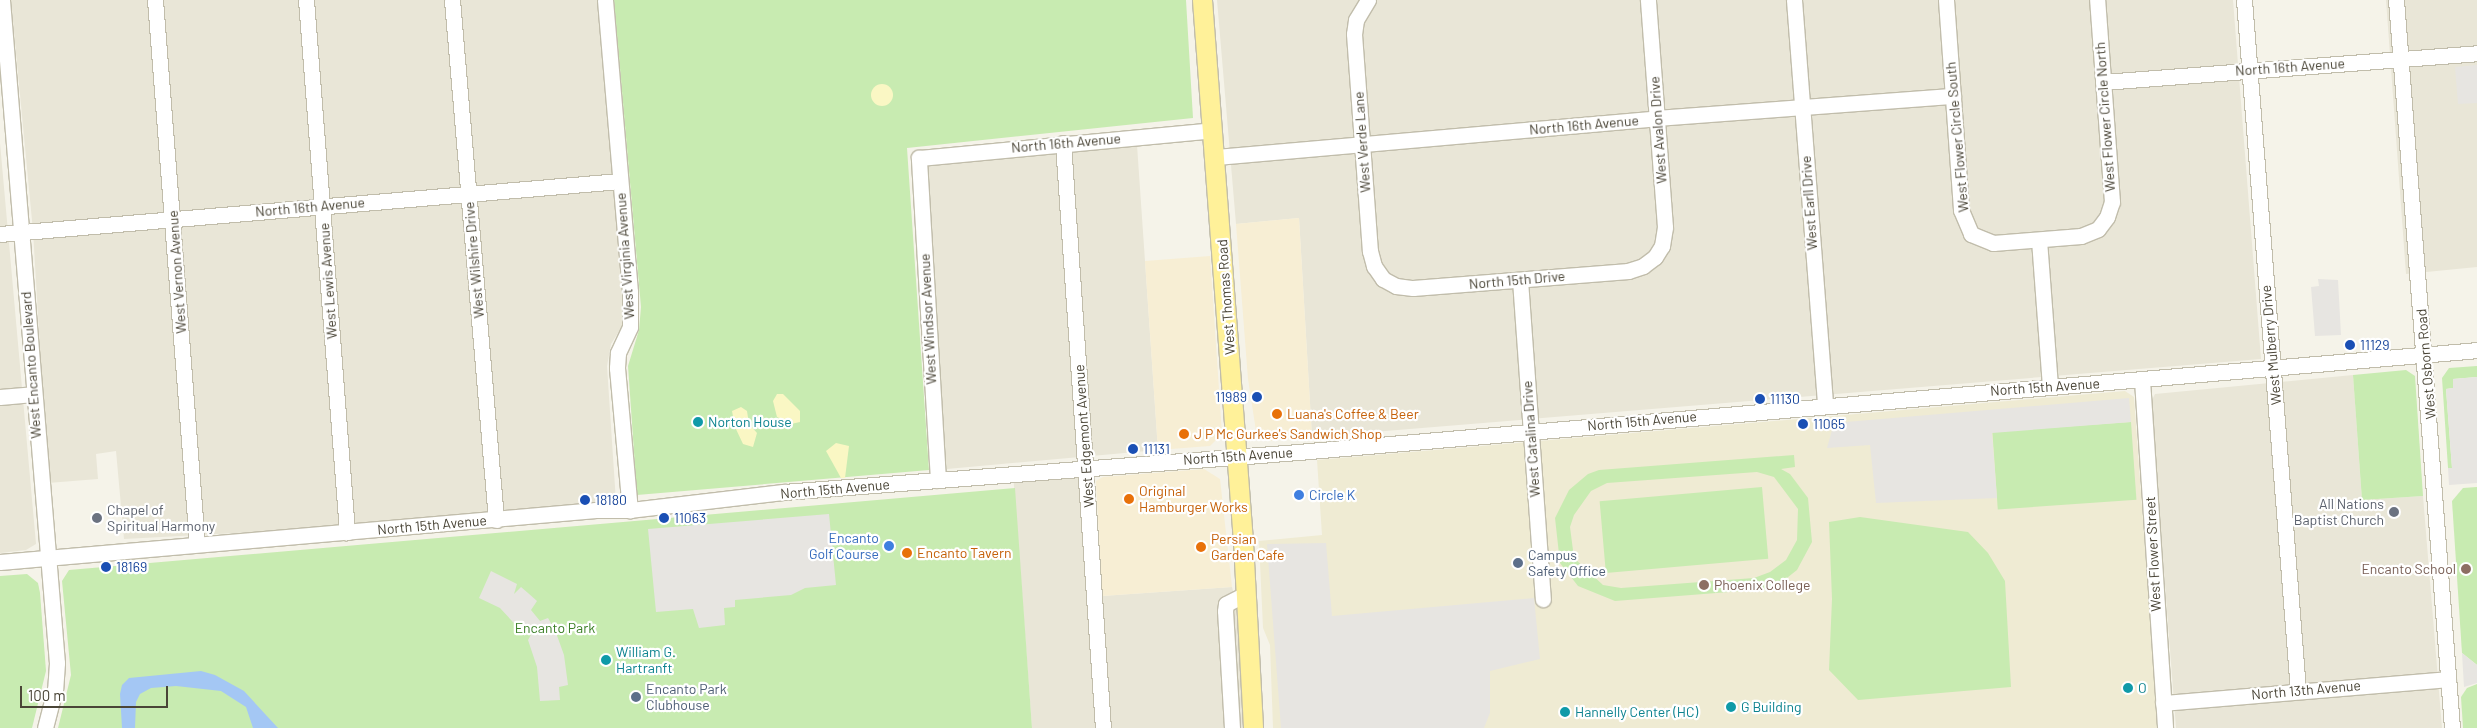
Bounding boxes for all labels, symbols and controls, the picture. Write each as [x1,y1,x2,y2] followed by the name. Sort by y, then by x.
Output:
[2091,42,2119,192] street label: West Flower Circle North
[2235,55,2345,79] street label: North 16th Avenue
[1942,61,1972,213] street label: West Flower Circle South
[1646,76,1670,184] street label: West Avalon Drive
[1350,91,1374,193] street label: West Verde Lane
[1529,112,1639,138] street label: North 16th Avenue
[1011,130,1121,156] street label: North 16th Avenue
[1797,155,1821,251] street label: West Earll Drive
[612,192,638,320] street label: West Virginia Avenue
[255,194,365,220] street label: North 16th Avenue
[461,201,487,319] street label: West Wilshire Drive
[164,210,190,334] street label: West Vernon Avenue
[316,222,340,340] street label: West Lewis Avenue
[1214,239,1238,355] street label: West Thomas Road
[916,253,940,385] street label: West Windsor Avenue
[1468,267,1566,293] street label: North 15th Drive
[2257,284,2285,406] street label: West Mulberry Drive
[17,291,45,439] street label: West Encanto Boulevard
[2413,308,2439,420] street label: West Osborn Road
[2360,337,2390,353] place label: 11129
[2344,339,2356,351] marker: 11129
[1071,364,1097,508] street label: West Edgemont Avenue
[1990,375,2100,399] street label: North 15th Avenue
[1519,380,1543,498] street label: West Catalina Drive
[1215,389,1247,405] place label: 11989
[1251,391,1263,403] marker: 11989
[1770,391,1800,407] place label: 11130
[1754,393,1766,405] marker: 11130
[1287,406,1419,422] place label: Luana's Coffee & Beer
[1271,408,1283,420] marker: Luana's Coffee & Beer
[1587,408,1697,434] street label: North 15th Avenue
[708,414,792,430] place label: Norton House
[692,416,704,428] marker: Norton House
[1813,416,1845,432] place label: 11065
[1797,418,1809,430] marker: 11065
[1194,426,1382,442] place label: J P Mc Gurkee's Sandwich Shop
[1178,428,1190,440] marker: J P Mc Gurkee's Sandwich Shop
[1143,441,1170,457] place label: 11131
[1127,443,1139,455] marker: 11131
[1183,444,1293,468] street label: North 15th Avenue
[780,476,890,502] street label: North 15th Avenue
[1139,483,1248,516] place label: Original Hamburger Works
[1309,487,1355,503] place label: Circle K
[1293,489,1305,501] marker: Circle K
[595,492,627,508] place label: 18180
[1123,493,1135,505] marker: Original Hamburger Works
[579,494,591,506] marker: 18180
[2142,496,2164,612] street label: West Flower Street
[2294,496,2384,528] place label: All Nations Baptist Church
[107,502,215,534] place label: Chapel of Spiritual Harmony
[2388,506,2400,518] marker: All Nations Baptist Church
[674,510,706,526] place label: 11063
[91,512,103,524] marker: Chapel of Spiritual Harmony
[377,512,487,538] street label: North 15th Avenue
[658,512,670,524] marker: 11063
[809,530,879,562] place label: Encanto Golf Course
[1211,531,1284,564] place label: Persian Garden Cafe
[883,540,895,552] marker: Encanto Golf Course
[1195,541,1207,553] marker: Persian Garden Cafe
[917,545,1012,561] place label: Encanto Tavern
[901,547,913,559] marker: Encanto Tavern
[1528,547,1606,580] place label: Campus Safety Office
[1512,557,1524,569] marker: Campus Safety Office
[116,559,147,575] place label: 18169
[100,561,112,573] marker: 18169
[2361,561,2456,577] place label: Encanto School
[2460,563,2472,575] marker: Encanto School
[1714,577,1810,593] place label: Phoenix College
[1698,579,1710,591] marker: Phoenix College
[515,620,595,636] park label: Encanto Park
[616,644,676,676] place label: William G. Hartranft
[600,654,612,666] marker: William G. Hartranft
[22,676,170,708] scale bar
[2251,677,2361,703] street label: North 13th Avenue
[2138,680,2147,696] place label: O
[646,681,727,714] place label: Encanto Park Clubhouse
[2122,682,2134,694] marker: O
[28,686,66,704] text: 100 m
[630,691,642,703] marker: Encanto Park Clubhouse
[1741,699,1802,715] place label: G Building
[1725,701,1737,713] marker: G Building
[1575,704,1698,720] place label: Hannelly Center (HC)
[1559,706,1571,718] marker: Hannelly Center (HC)

